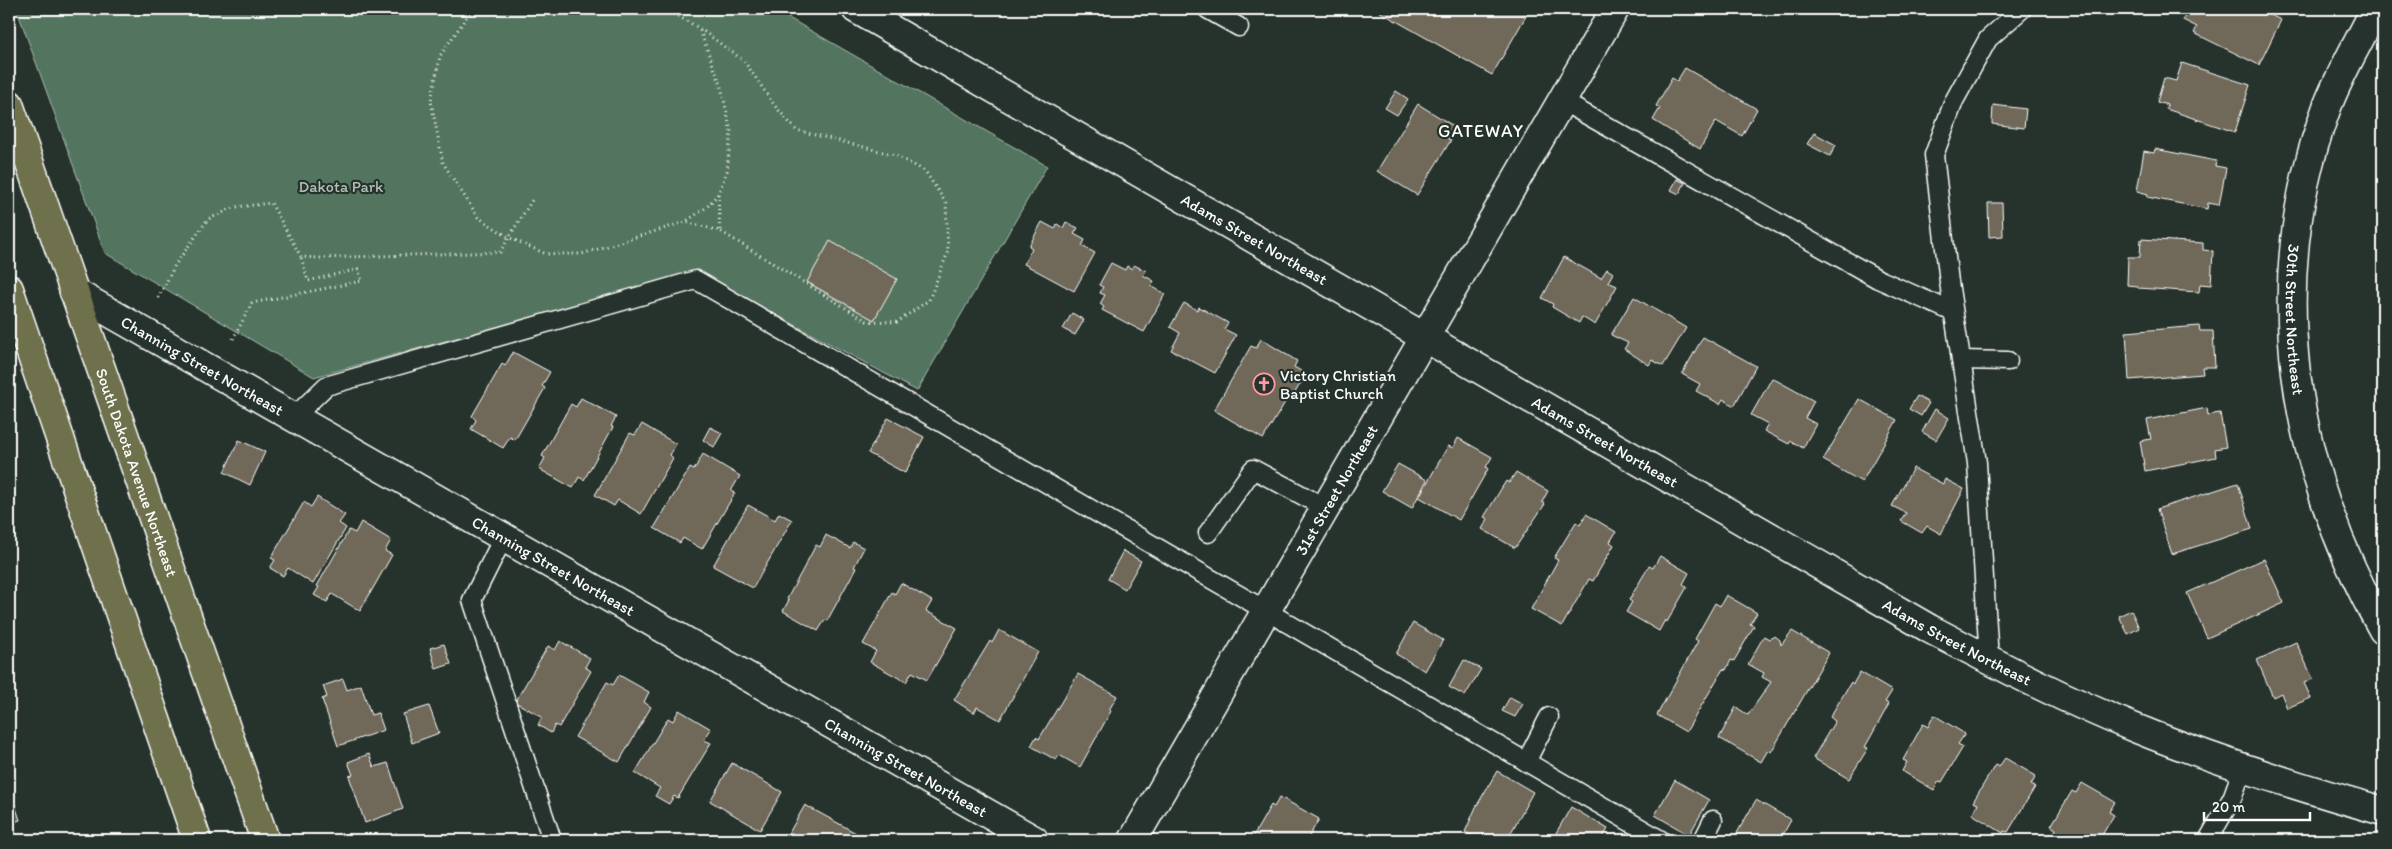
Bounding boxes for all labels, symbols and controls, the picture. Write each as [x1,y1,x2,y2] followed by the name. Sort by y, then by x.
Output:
[1438,120,1524,142] district label: GATEWAY
[299,177,384,196] park label: Dakota Park
[1178,189,1331,289] street label: Adams Street Northeast
[2282,243,2308,396] street label: 30th Street Northeast
[118,311,287,419] street label: Channing Street Northeast
[92,366,182,579] street label: South Dakota Avenue Northeast
[1280,366,1396,403] place label: Victory Christian Baptist Church
[1252,372,1276,396] church icon: Victory Christian Baptist Church
[1529,392,1682,491] street label: Adams Street Northeast
[1291,421,1381,558] street label: 31st Street Northeast
[469,512,638,620] street label: Channing Street Northeast
[1879,594,2034,689] street label: Adams Street Northeast
[821,713,991,821] street label: Channing Street Northeast
[2204,789,2311,821] scale bar
[2212,798,2246,816] text: 20 m

